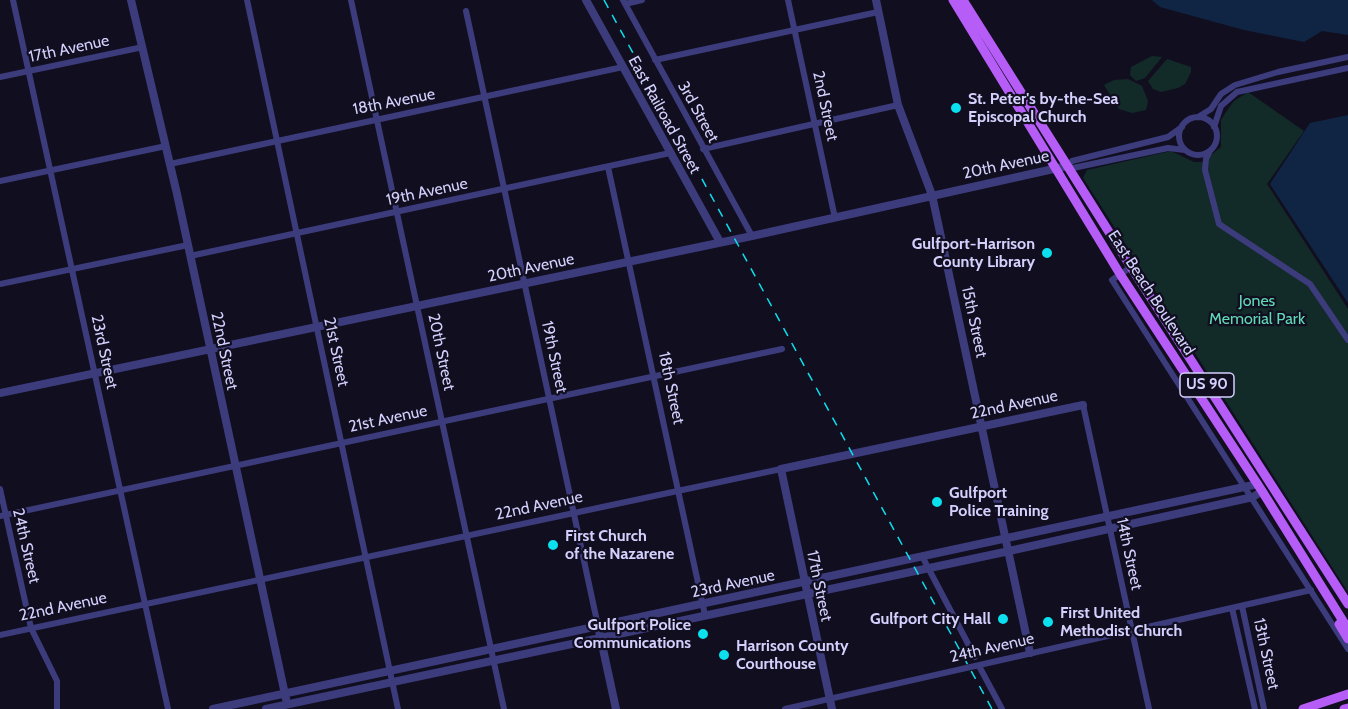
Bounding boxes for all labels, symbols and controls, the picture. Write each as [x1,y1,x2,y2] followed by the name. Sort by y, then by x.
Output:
[27,31,111,67] street label: 17th Avenue
[624,53,704,177] street label: East Railroad Street
[808,69,842,143] street label: 2nd Street
[673,78,723,146] street label: 3rd Street
[351,85,437,119] street label: 18th Avenue
[968,89,1118,127] place label: St. Peter's by-the-Sea Episcopal Church
[949,101,963,115] marker: St. Peter's by-the-Sea Episcopal Church
[961,146,1051,184] street label: 20th Avenue
[385,174,469,210] street label: 19th Avenue
[1103,227,1199,359] street label: East Beach Boulevard
[912,234,1035,272] place label: Gulfport-Harrison County Library
[1040,246,1054,260] marker: Gulfport-Harrison County Library
[486,249,576,287] street label: 20th Avenue
[957,284,991,360] street label: 15th Street
[1209,291,1305,329] park label: Jones Memorial Park
[206,310,242,392] street label: 22nd Street
[423,312,459,392] street label: 20th Street
[87,313,121,391] street label: 23rd Street
[319,316,353,388] street label: 21st Street
[537,319,571,395] street label: 19th Street
[654,350,688,426] street label: 18th Street
[1180,373,1234,397] road number: US 90
[969,386,1059,424] street label: 22nd Avenue
[347,401,429,437] street label: 21st Avenue
[949,483,1049,521] place label: Gulfport Police Training
[494,487,584,525] street label: 22nd Avenue
[930,495,944,509] marker: Gulfport Police Training
[8,507,44,585] street label: 24th Street
[1112,516,1146,592] street label: 14th Street
[565,526,674,564] place label: First Church of the Nazarene
[546,538,560,552] marker: First Church of the Nazarene
[802,549,836,623] street label: 17th Street
[689,566,777,602] street label: 23rd Avenue
[18,588,108,626] street label: 22nd Avenue
[1060,603,1182,641] place label: First United Methodist Church
[870,609,991,629] place label: Gulfport City Hall
[996,612,1010,626] marker: Gulfport City Hall
[574,615,691,653] place label: Gulfport Police Communications
[1041,615,1055,629] marker: First United Methodist Church
[1249,616,1283,692] street label: 13th Street
[696,627,710,641] marker: Gulfport Police Communications
[948,629,1036,667] street label: 24th Avenue
[736,636,849,674] place label: Harrison County Courthouse
[717,648,731,662] marker: Harrison County Courthouse

